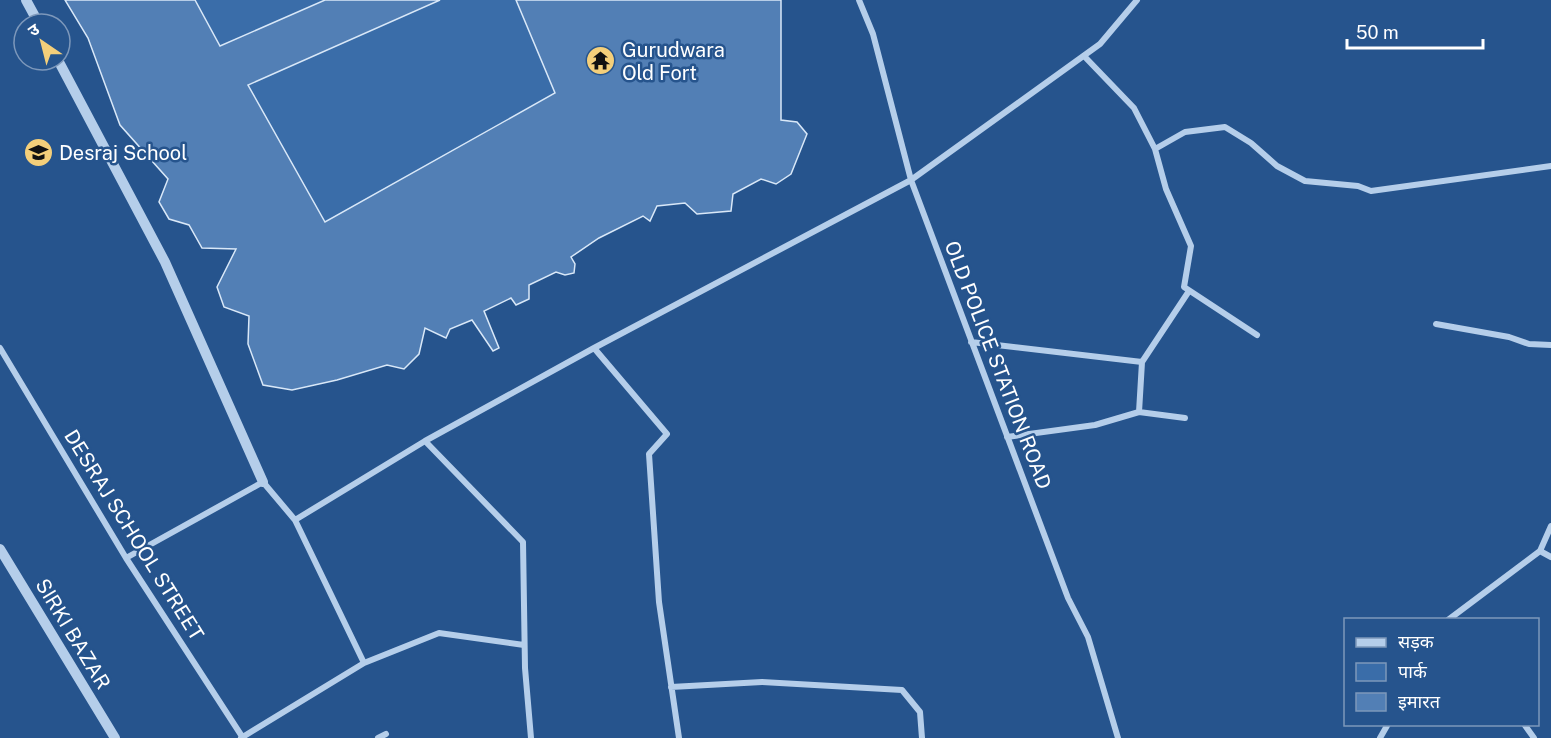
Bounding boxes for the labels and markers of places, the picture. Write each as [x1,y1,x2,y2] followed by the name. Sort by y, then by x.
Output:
[622,38,725,85] place label: Gurudwara Old Fort
[585,45,617,77] temple icon: Gurudwara Old Fort
[22,137,54,169] school or university icon: Desraj School
[59,141,187,165] place label: Desraj School

